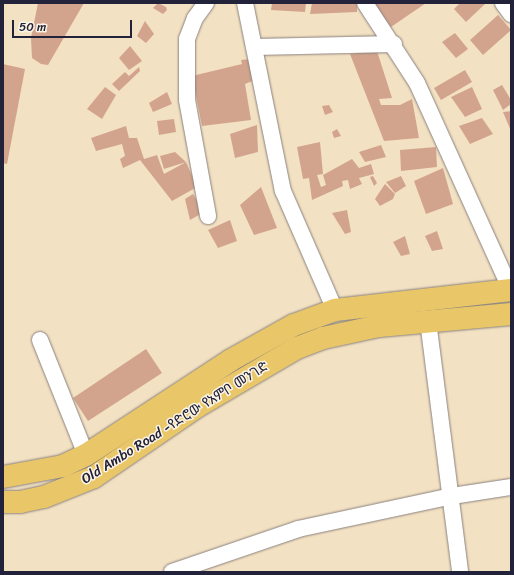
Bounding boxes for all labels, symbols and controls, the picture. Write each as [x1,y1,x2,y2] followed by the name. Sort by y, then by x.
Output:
[14,12,134,38] scale bar
[19,16,46,38] text: 50 m
[78,358,272,488] street label: Old Ambo Road -የድሮው የአምቦ መንገድ

